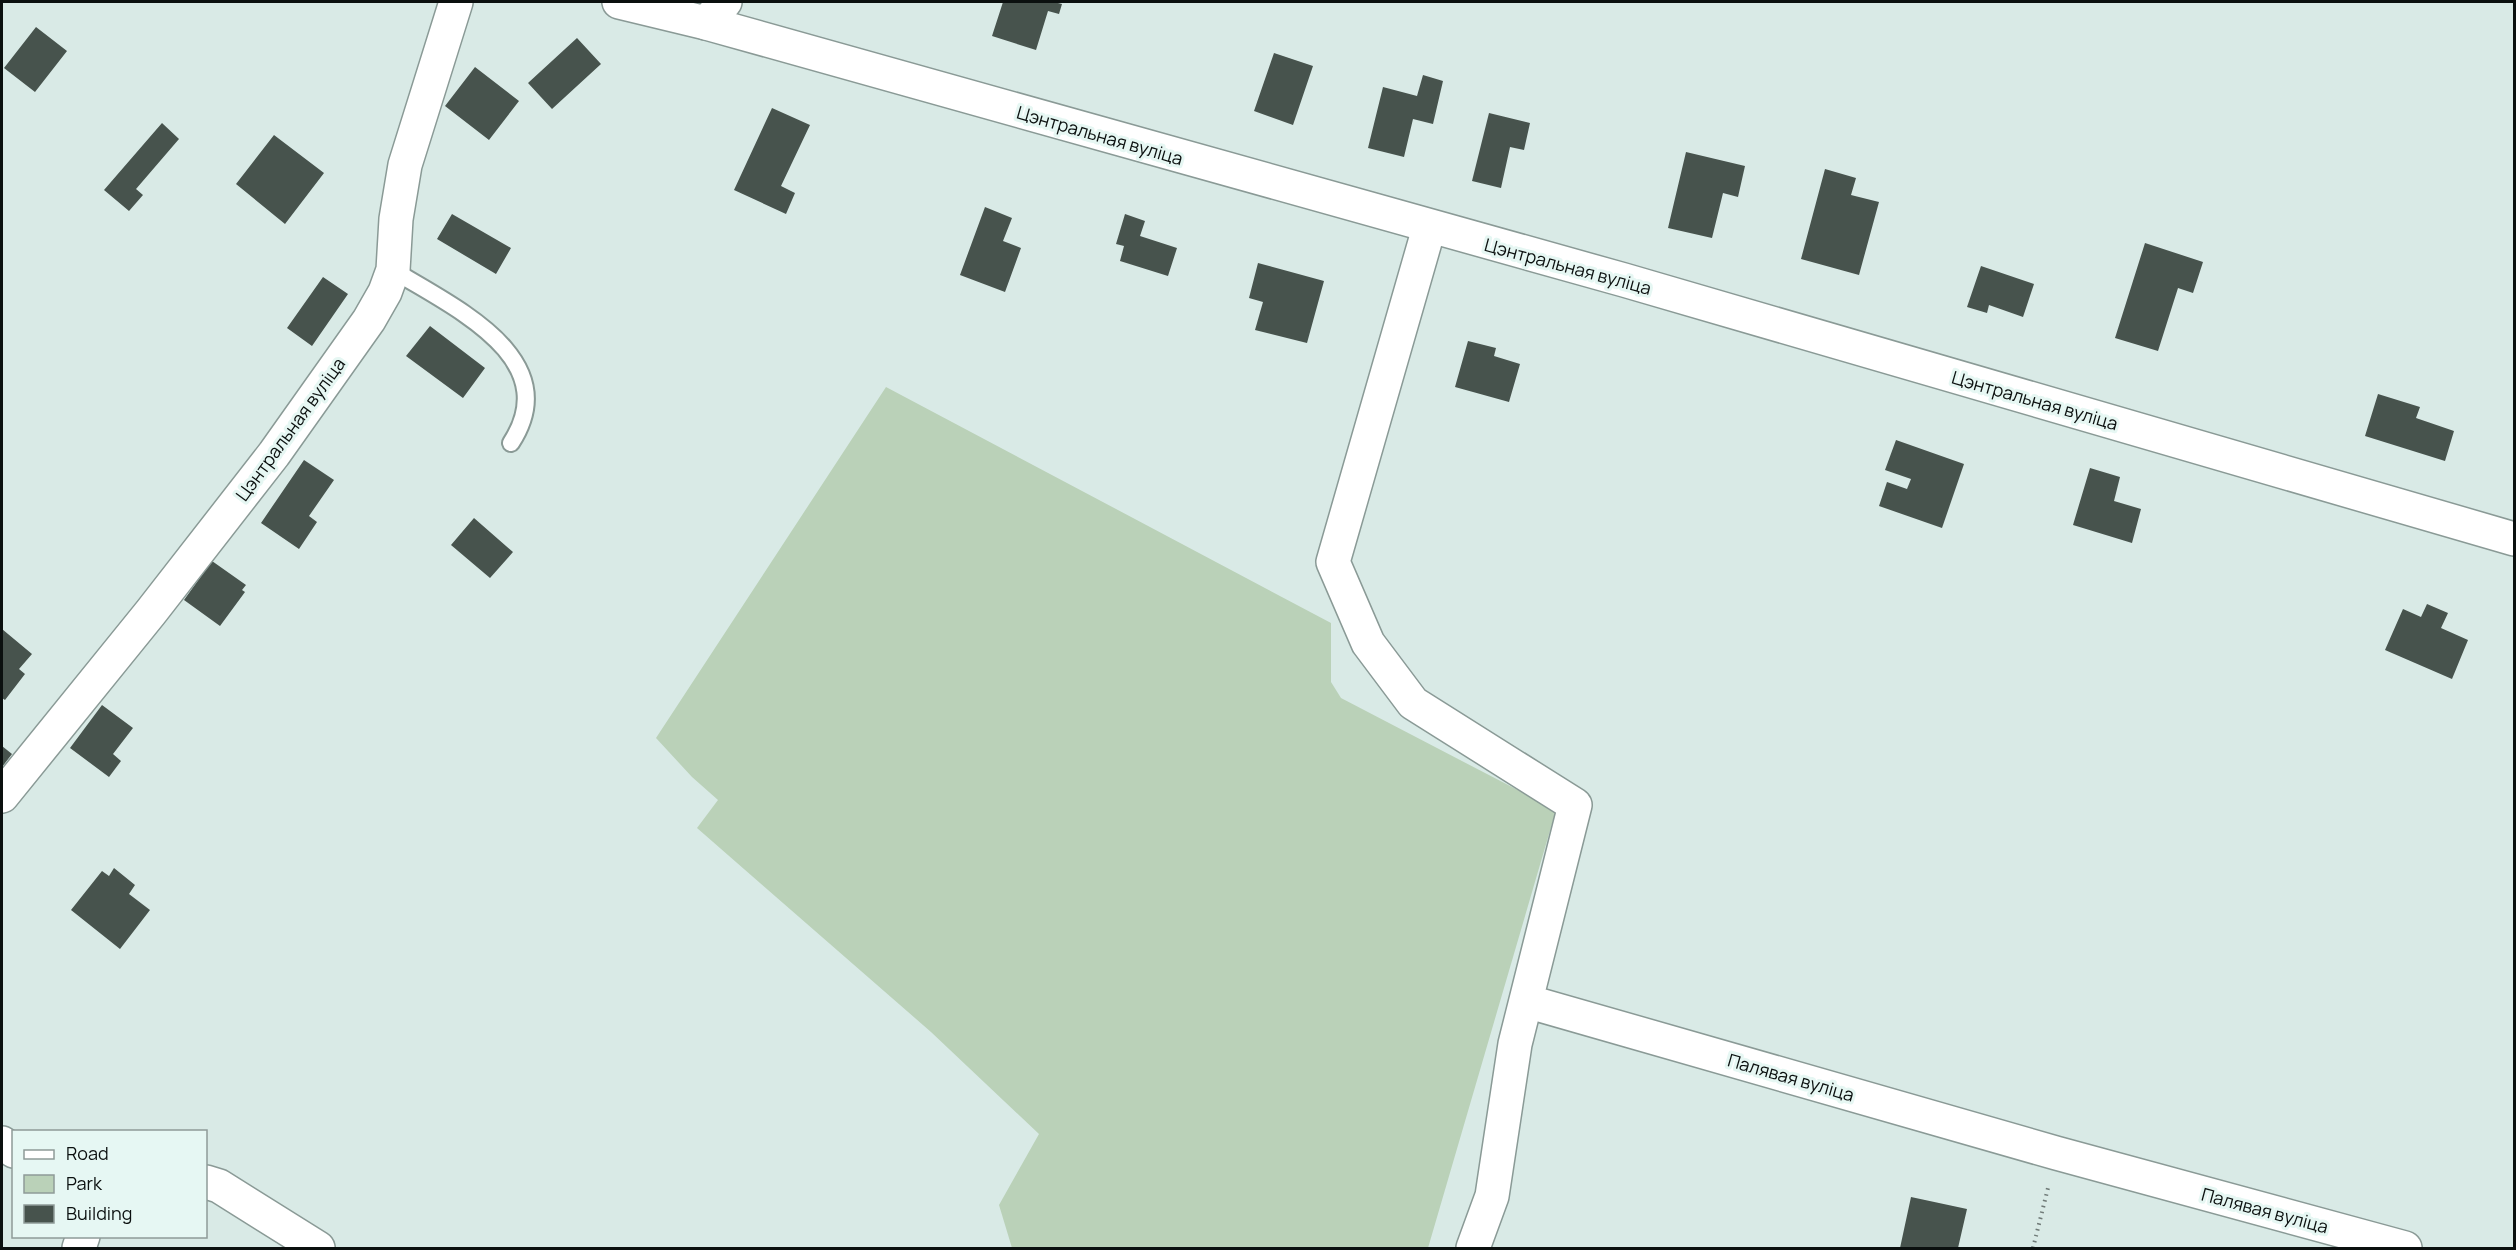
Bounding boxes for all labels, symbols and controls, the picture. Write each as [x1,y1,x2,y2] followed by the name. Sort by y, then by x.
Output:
[1014,100,1186,170] street label: Цэнтральная вуліца
[1482,232,1654,300] street label: Цэнтральная вуліца
[230,353,350,505] street label: Цэнтральная вуліца
[1949,365,2121,435] street label: Цэнтральная вуліца
[1725,1047,1857,1107] street label: Палявая вуліца
[12,1130,207,1238] legend
[66,1141,109,1165] text: Road
[66,1171,103,1195] text: Park
[2199,1182,2331,1238] street label: Палявая вуліца
[66,1201,132,1225] text: Building

